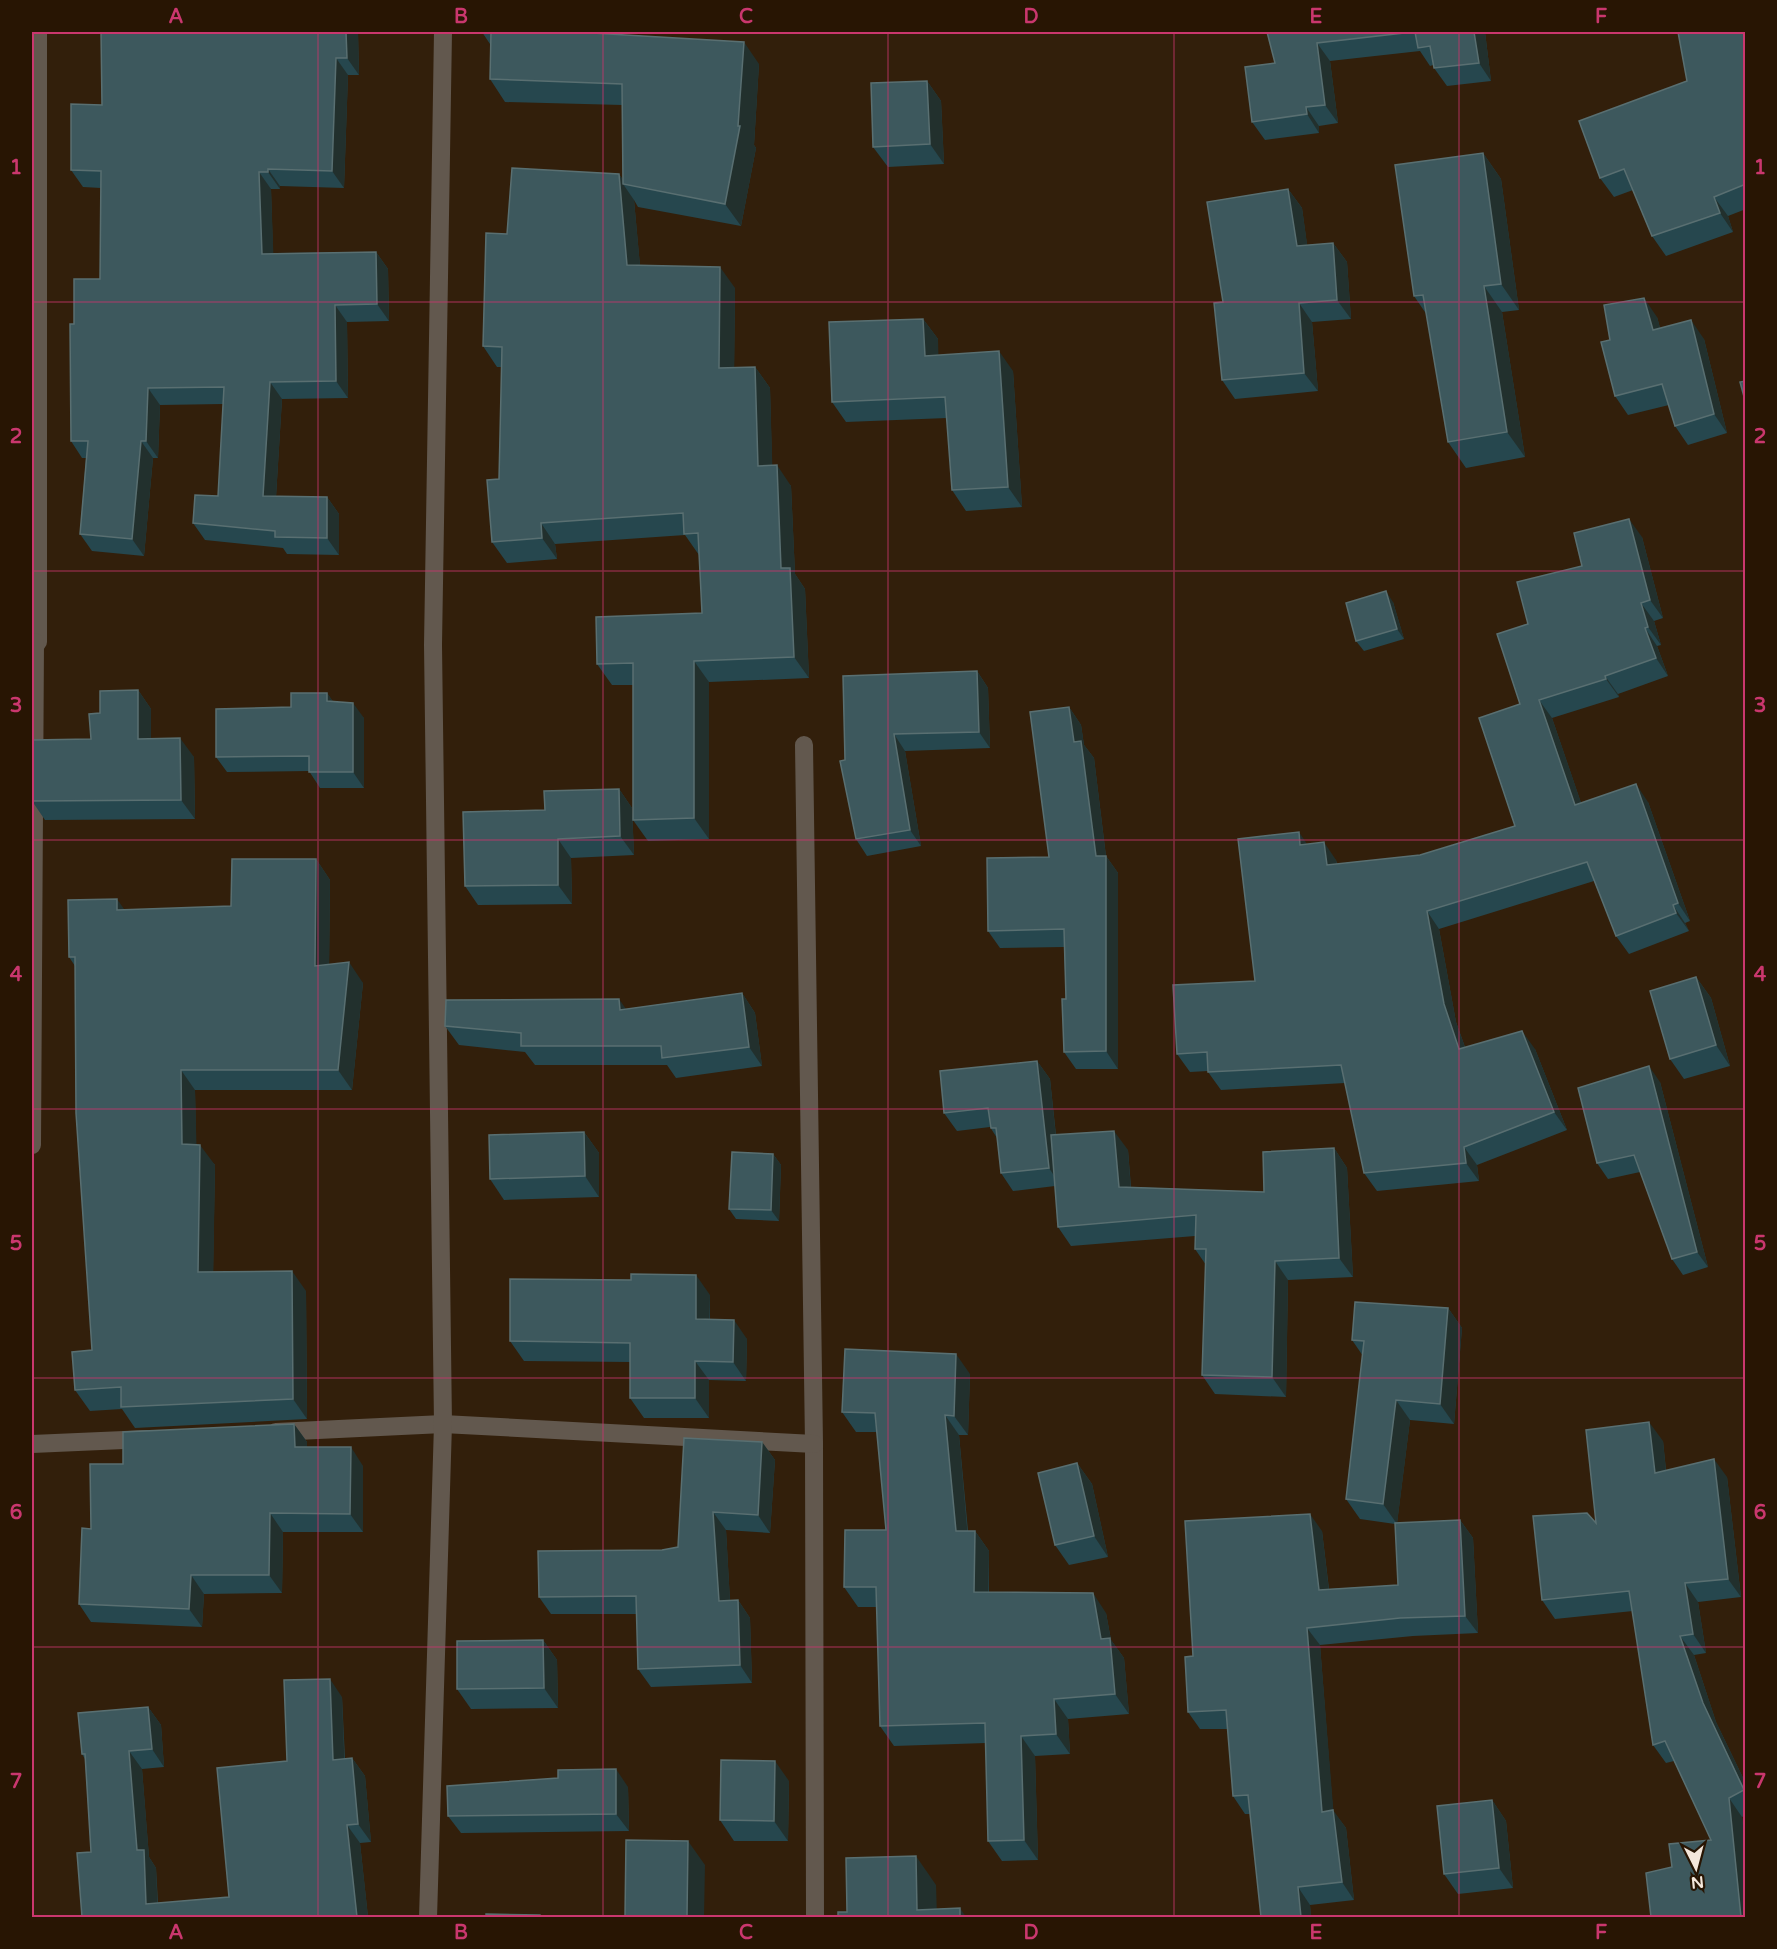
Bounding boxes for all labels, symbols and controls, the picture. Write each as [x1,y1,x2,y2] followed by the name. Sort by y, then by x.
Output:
[169,5,184,29] text: A
[454,5,468,29] text: B
[739,5,753,29] text: C
[1023,5,1039,29] text: D
[1310,5,1323,29] text: E
[1595,5,1607,29] text: F
[10,156,22,180] text: 1
[1754,156,1766,180] text: 1
[10,425,22,449] text: 2
[1754,425,1766,449] text: 2
[10,694,22,718] text: 3
[1754,694,1766,718] text: 3
[10,963,23,987] text: 4
[1754,963,1767,987] text: 4
[10,1232,22,1256] text: 5
[1754,1232,1766,1256] text: 5
[10,1501,22,1525] text: 6
[1754,1501,1766,1525] text: 6
[10,1770,22,1794] text: 7
[1754,1770,1766,1794] text: 7
[1666,1838,1726,1898] north arrow
[1690,1871,1705,1893] text: N
[169,1921,184,1945] text: A
[454,1921,468,1945] text: B
[739,1921,753,1945] text: C
[1023,1921,1039,1945] text: D
[1310,1921,1323,1945] text: E
[1595,1921,1607,1945] text: F

